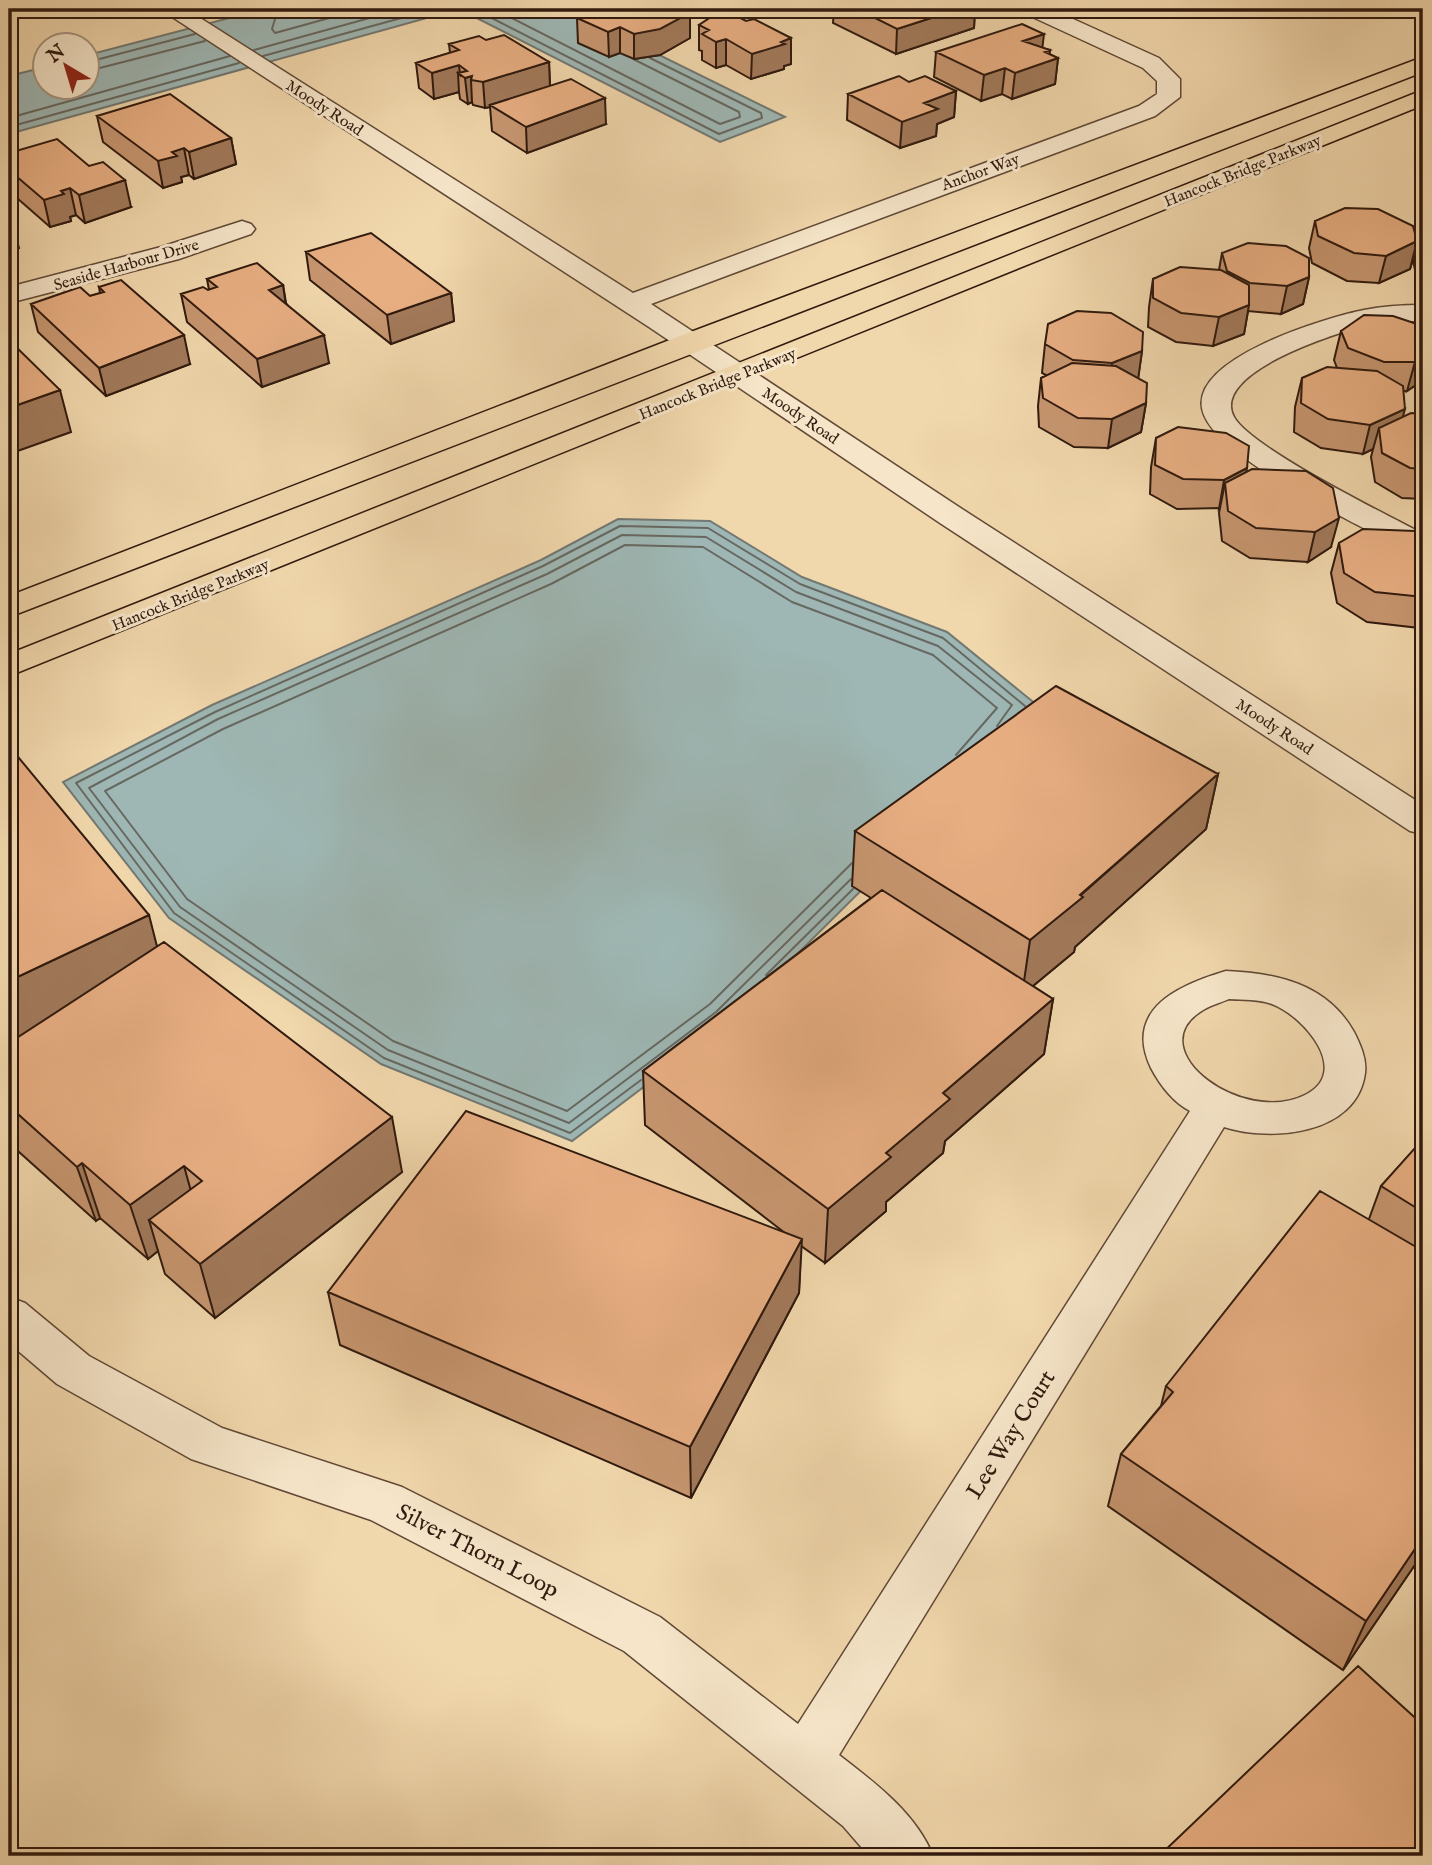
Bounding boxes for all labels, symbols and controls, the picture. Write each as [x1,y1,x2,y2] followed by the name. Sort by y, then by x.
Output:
[32,32,102,102] north arrow
[42,39,71,69] text: N
[282,76,367,141] street label: Moody Road
[1161,131,1324,213] street label: Hancock Bridge Parkway
[938,150,1023,197] street label: Anchor Way
[52,236,202,296] street label: Seaside Harbour Drive
[636,344,799,426] street label: Hancock Bridge Parkway
[758,384,842,450] street label: Moody Road
[109,555,272,637] street label: Hancock Bridge Parkway
[1232,695,1317,760] street label: Moody Road
[960,1365,1062,1504] street label: Lee Way Court
[391,1498,564,1605] street label: Silver Thorn Loop

